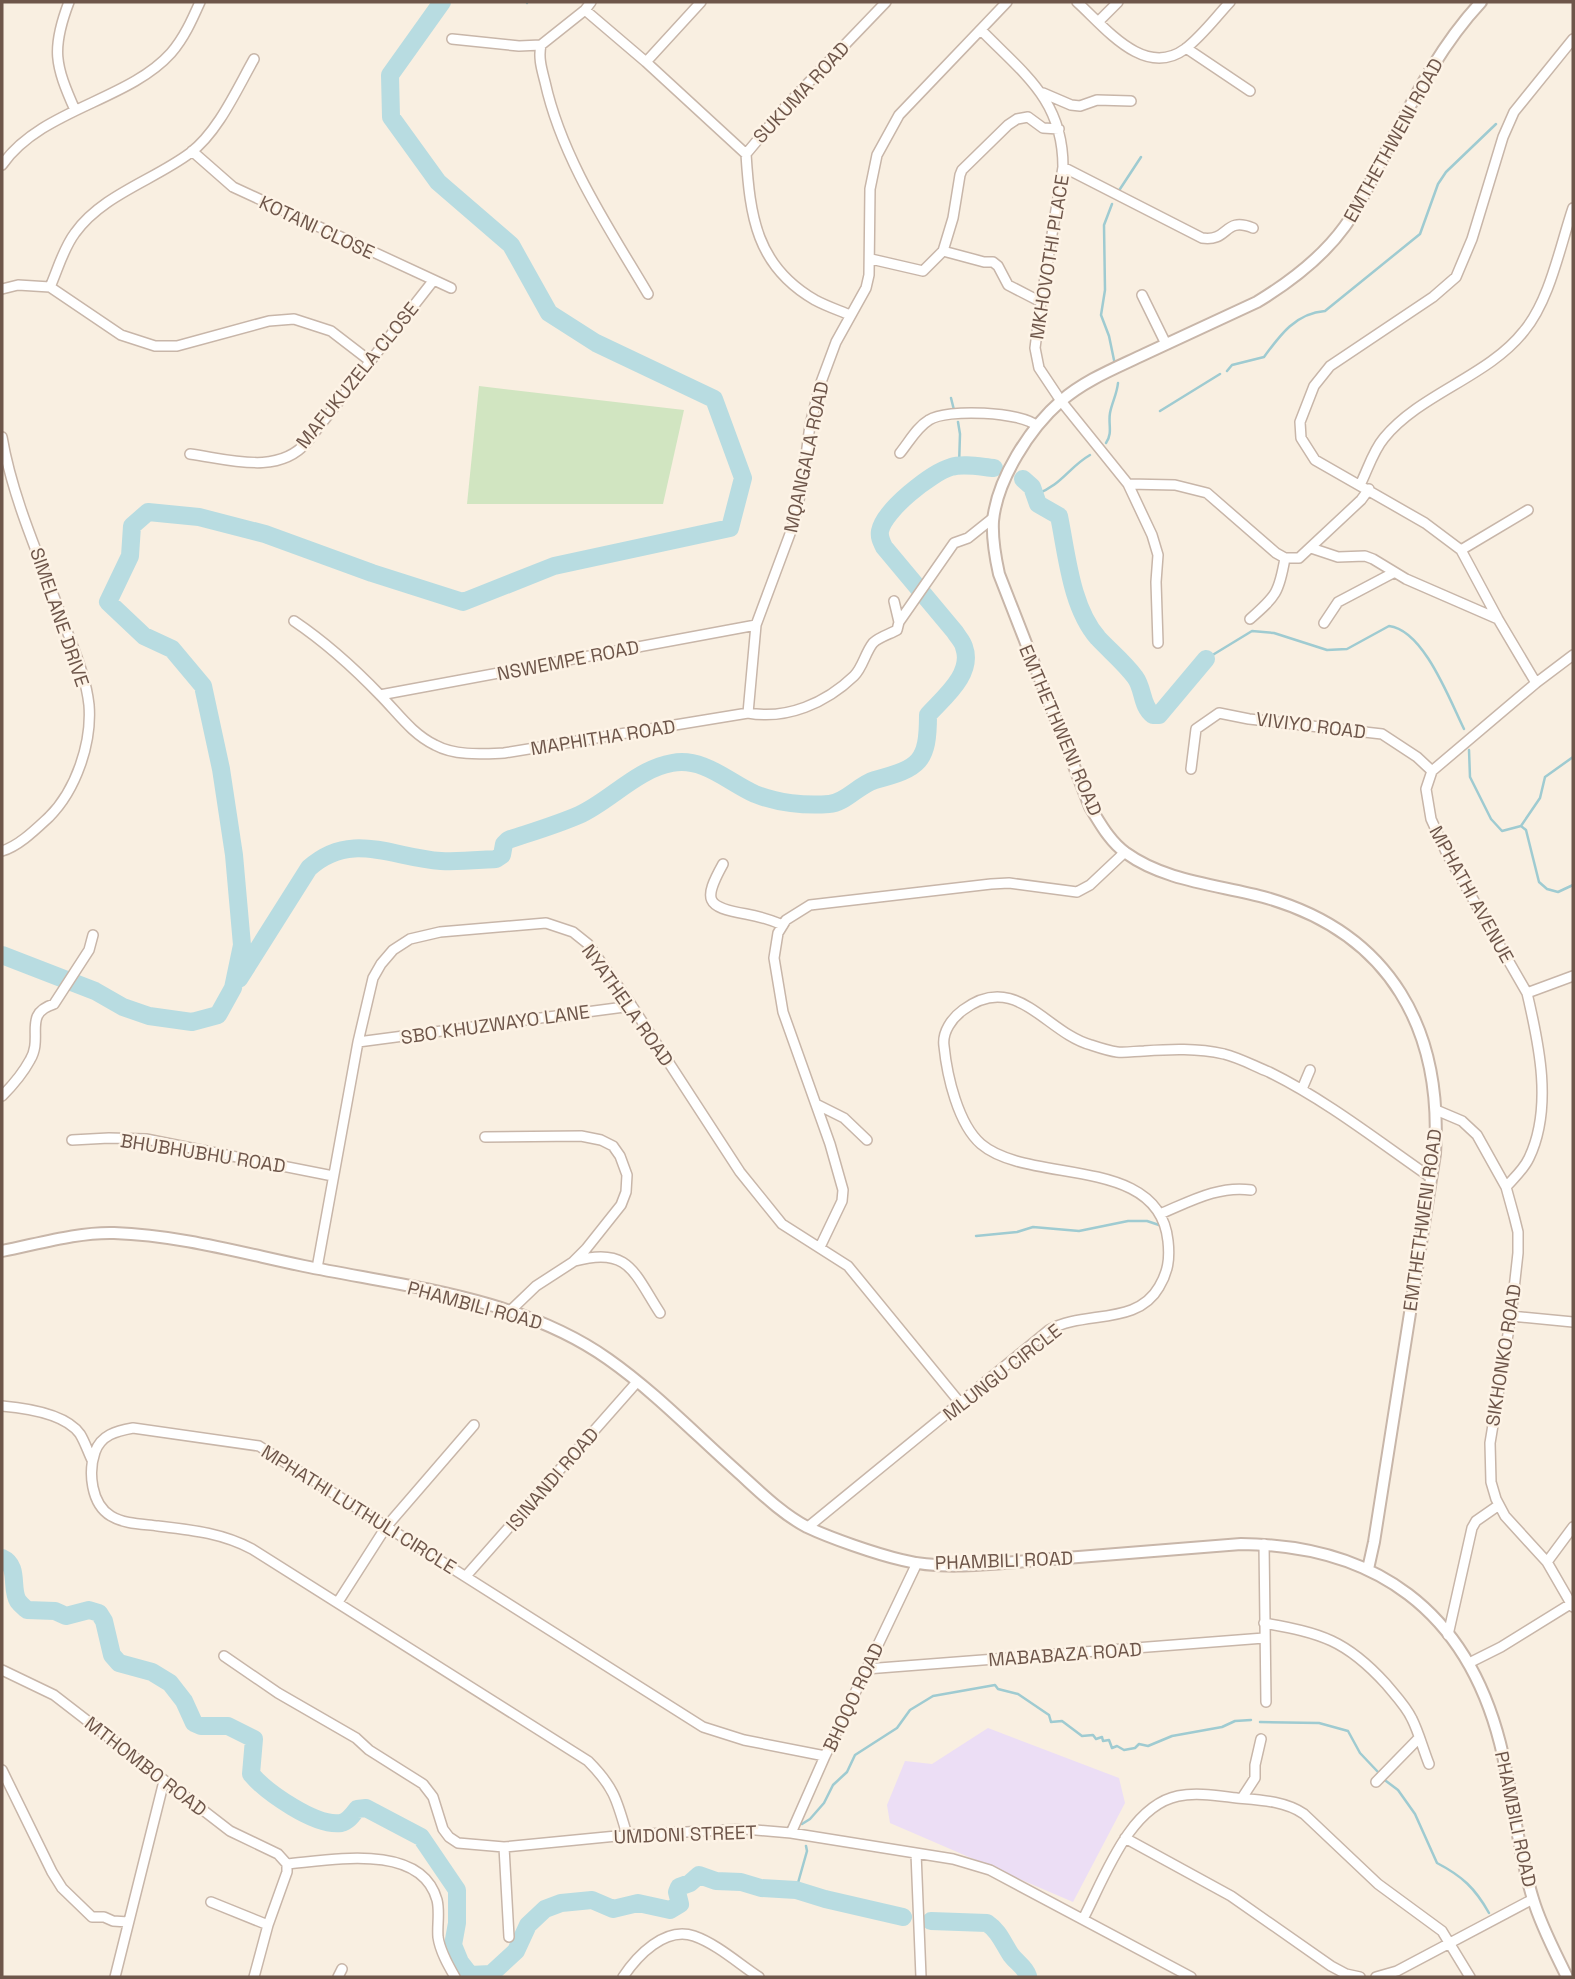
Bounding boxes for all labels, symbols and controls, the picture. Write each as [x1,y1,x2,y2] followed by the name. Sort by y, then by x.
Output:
[748,36,855,149] street label: SUKUMA ROAD
[1338,54,1449,227] street label: EMTHETHWENI ROAD
[1024,173,1075,341] street label: MKHOVOTHI PLACE
[255,190,378,265] street label: KOTANI CLOSE
[291,297,424,454] street label: MAFUKUZELA CLOSE
[778,379,835,535] street label: MQANGALA ROAD
[24,544,95,690] street label: SIMELANE DRIVE
[495,634,641,687] street label: NSWEMPE ROAD
[1013,641,1108,820] street label: EMTHETHWENI ROAD
[1255,706,1367,745] street label: VIVIYO ROAD
[529,714,677,761] street label: MAPHITHA ROAD
[1424,821,1520,967] street label: MPHATHI AVENUE
[576,939,679,1071] street label: NYATHELA ROAD
[399,999,591,1050] street label: SBO KHUZWAYO LANE
[1397,1127,1448,1313] street label: EMTHETHWENI ROAD
[118,1128,287,1179] street label: BHUBHUBHU ROAD
[405,1275,545,1335] street label: PHAMBILI ROAD
[1480,1282,1527,1428] street label: SIKHONKO ROAD
[938,1318,1067,1427] street label: MLUNGU CIRCLE
[501,1422,604,1536] street label: ISINANDI ROAD
[257,1439,461,1580] street label: MPHATHI LUTHULI CIRCLE
[934,1546,1074,1575] street label: PHAMBILI ROAD
[987,1637,1143,1672] street label: MABABAZA ROAD
[817,1639,890,1756] street label: BHOQO ROAD
[79,1711,212,1822] street label: MTHOMBO ROAD
[1489,1749,1542,1889] street label: PHAMBILI ROAD
[613,1820,757,1849] street label: UMDONI STREET

